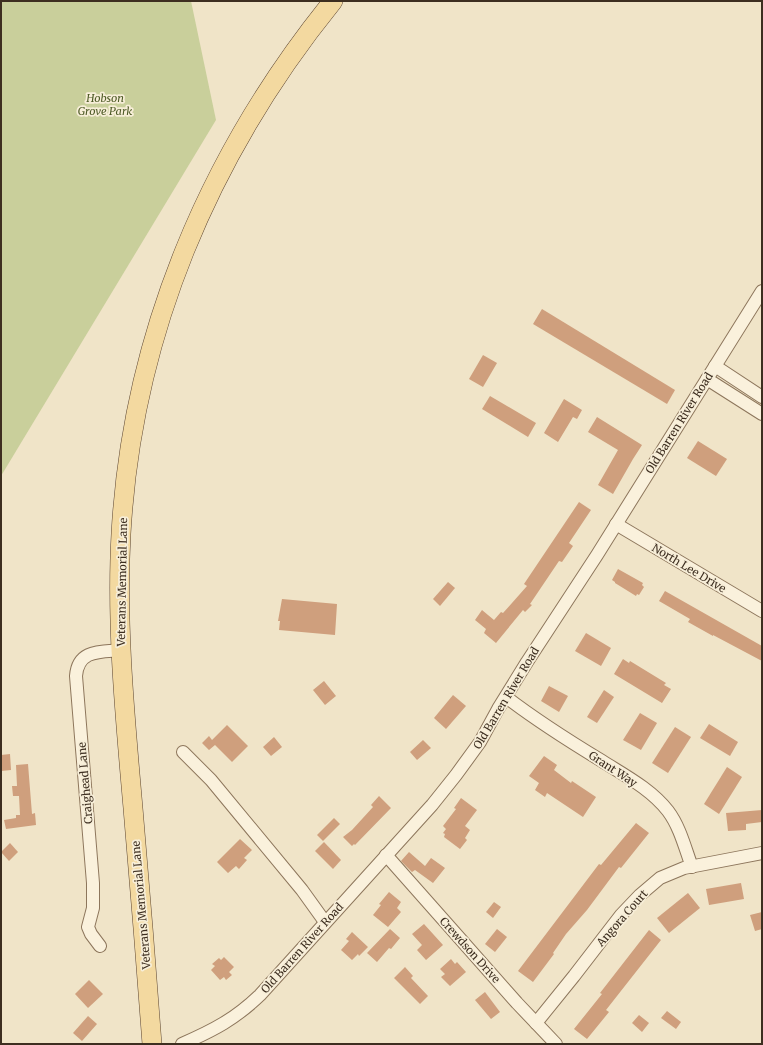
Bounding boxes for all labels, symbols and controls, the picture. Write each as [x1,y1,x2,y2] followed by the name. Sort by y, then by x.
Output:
[78,91,132,118] park label: Hobson Grove Park
[642,370,716,476] street label: Old Barren River Road
[114,517,130,647] street label: Veterans Memorial Lane
[650,540,729,596] street label: North Lee Drive
[470,644,542,752] street label: Old Barren River Road
[74,741,96,824] street label: Craighead Lane
[586,748,640,790] street label: Grant Way
[128,840,154,971] street label: Veterans Memorial Lane
[593,886,651,950] street label: Angora Court
[258,900,346,996] street label: Old Barren River Road
[437,914,503,986] street label: Crewdson Drive

